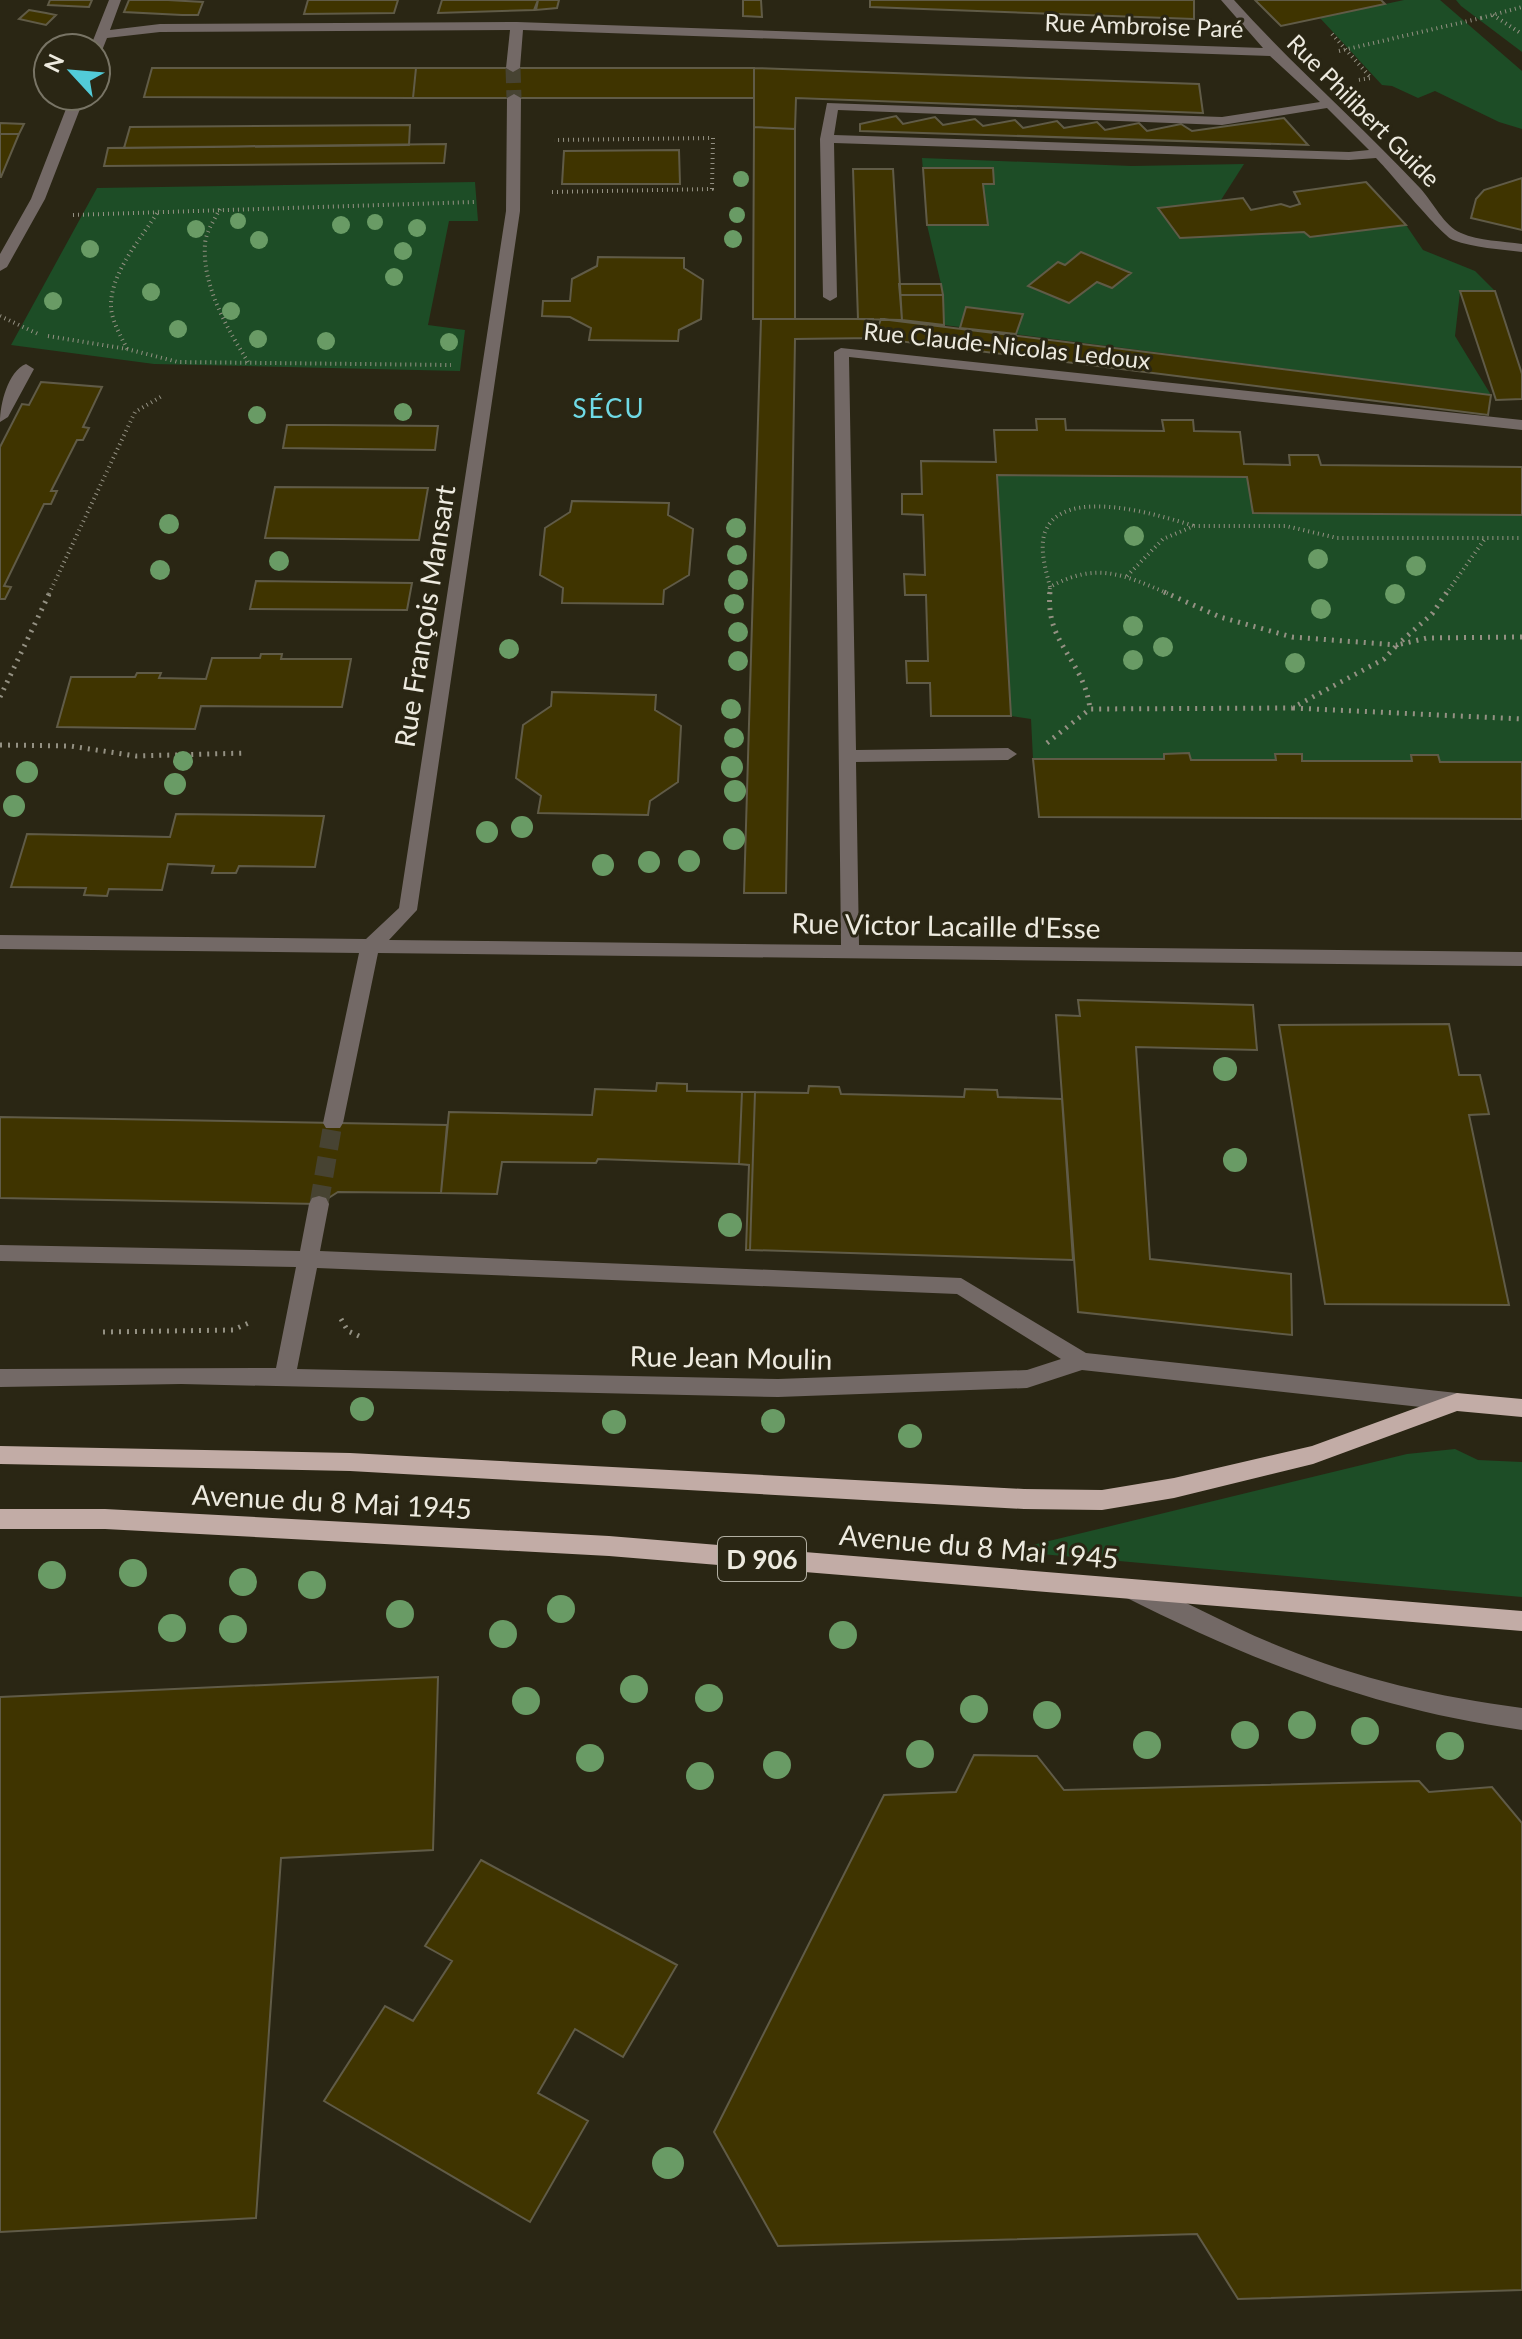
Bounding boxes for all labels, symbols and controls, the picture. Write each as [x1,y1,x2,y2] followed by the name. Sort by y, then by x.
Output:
[1044,7,1244,43] street label: Rue Ambroise Paré
[1282,28,1446,192] street label: Rue Philibert Guide
[32,32,112,112] north arrow
[38,49,69,77] text: N
[862,316,1152,374] street label: Rue Claude-Nicolas Ledoux
[572,392,646,424] district label: SÉCU
[386,482,462,750] street label: Rue François Mansart
[791,905,1101,945] street label: Rue Victor Lacaille d'Esse
[629,1338,833,1376] street label: Rue Jean Moulin
[191,1477,473,1525] street label: Avenue du 8 Mai 1945
[838,1517,1120,1575] street label: Avenue du 8 Mai 1945
[718,1537,806,1581] road number: D 906

